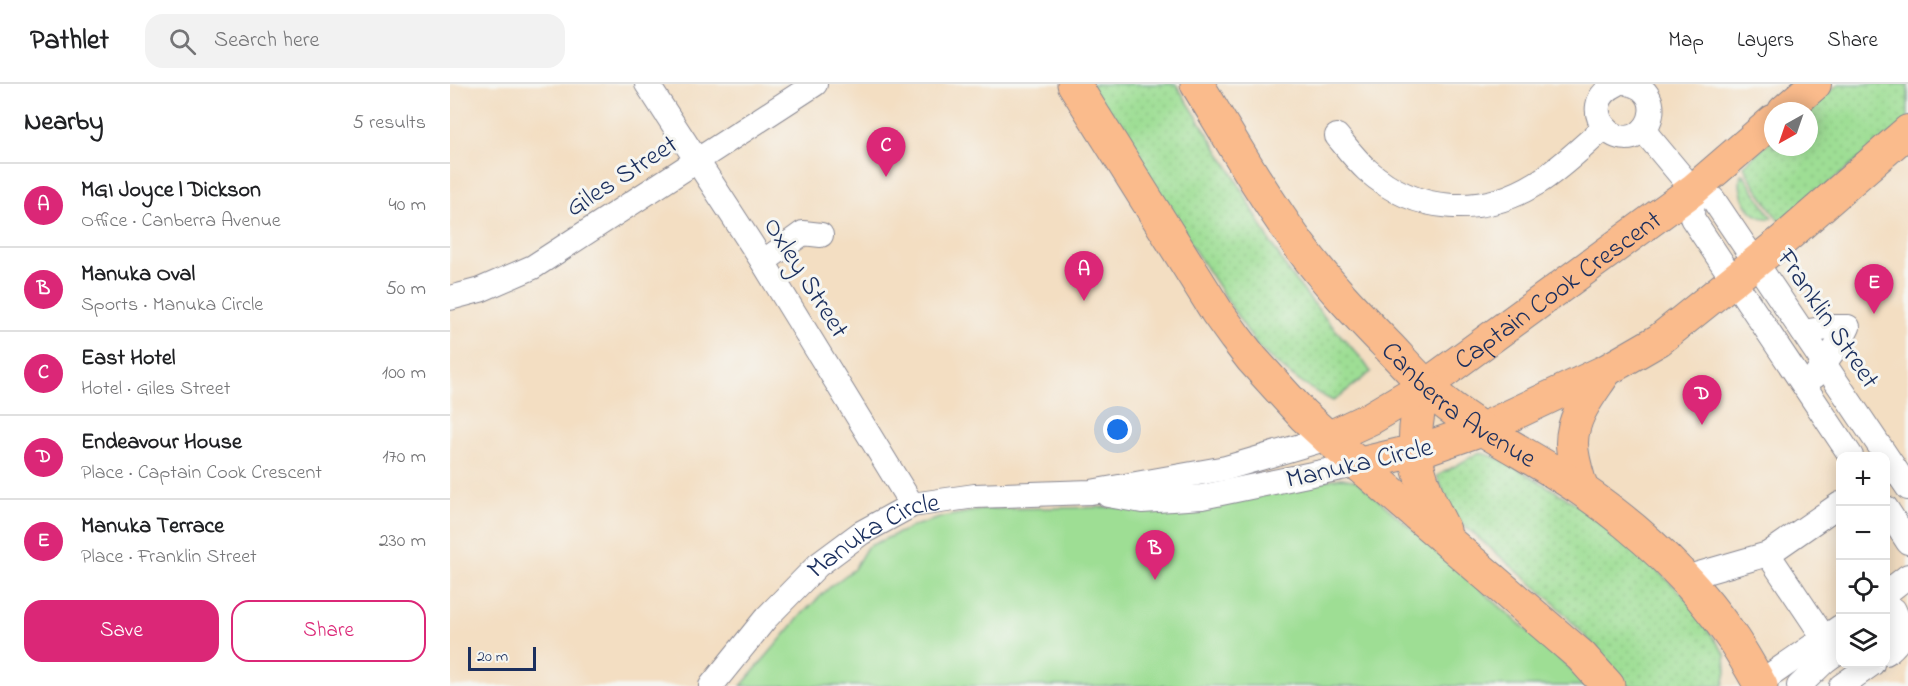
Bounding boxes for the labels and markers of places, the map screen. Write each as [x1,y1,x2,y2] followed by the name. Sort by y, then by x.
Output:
[866,128,906,177] pin: C
[1064,252,1104,301] pin: A
[1854,264,1894,314] pin: E
[1682,376,1722,425] pin: D
[1136,530,1174,580] pin: B

